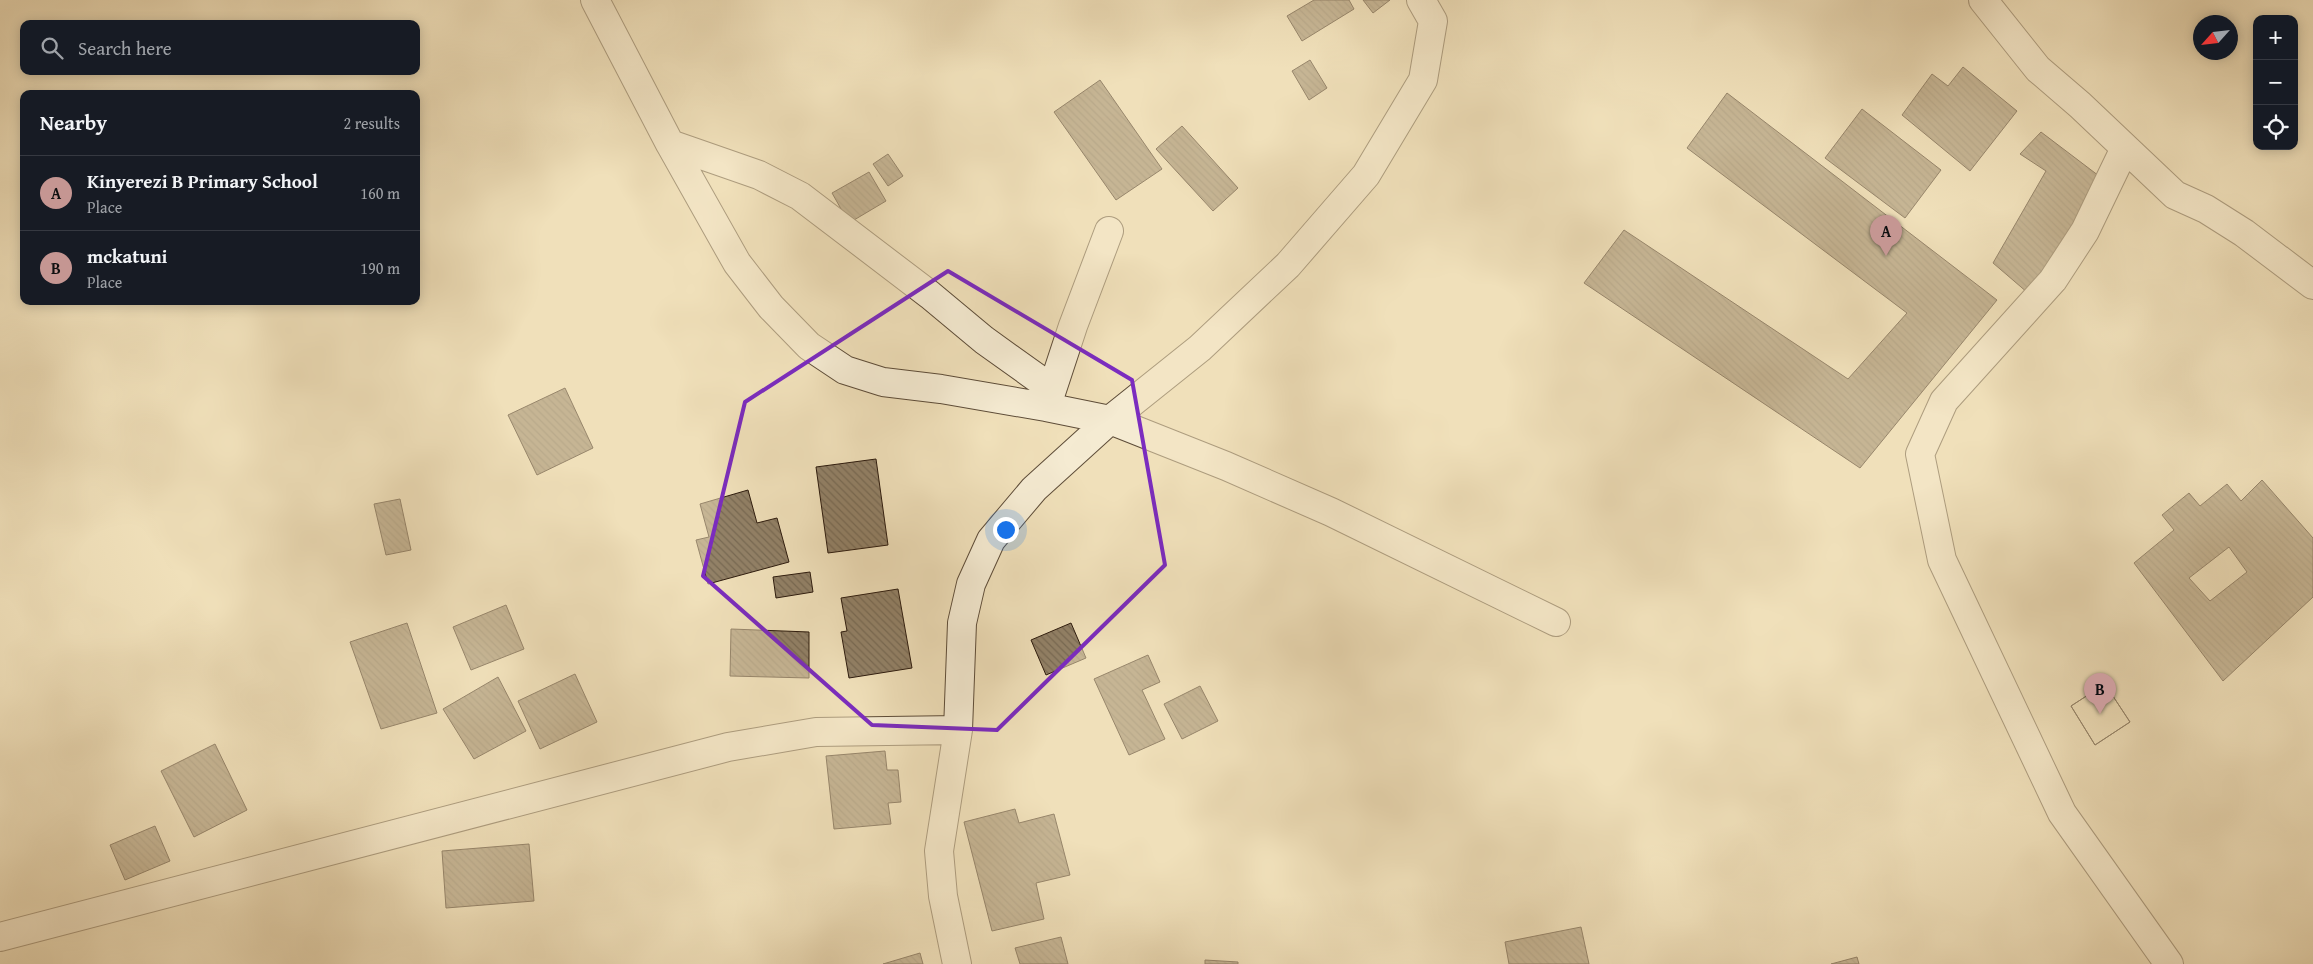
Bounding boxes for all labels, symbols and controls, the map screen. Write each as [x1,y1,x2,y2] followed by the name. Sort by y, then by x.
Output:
[2193,15,2238,60] north arrow
[2253,15,2298,150] map controls
[2253,15,2298,60] button: +
[20,20,420,75] search box
[38,34,66,62] icon: search
[78,34,172,62] text: Search here
[2253,60,2298,105] button: −
[2253,105,2298,150] button: locate
[40,107,107,138] text: Nearby
[343,111,400,135] text: 2 results
[87,167,318,195] text: Kinyerezi B Primary School
[51,181,61,205] text: A
[360,181,400,205] text: 160 m
[87,195,122,219] text: Place
[1870,215,1902,256] pin: A
[87,242,168,270] text: mckatuni
[51,256,61,280] text: B
[360,256,400,280] text: 190 m
[87,270,122,294] text: Place
[993,517,1019,543] your location
[2084,673,2116,714] pin: B

